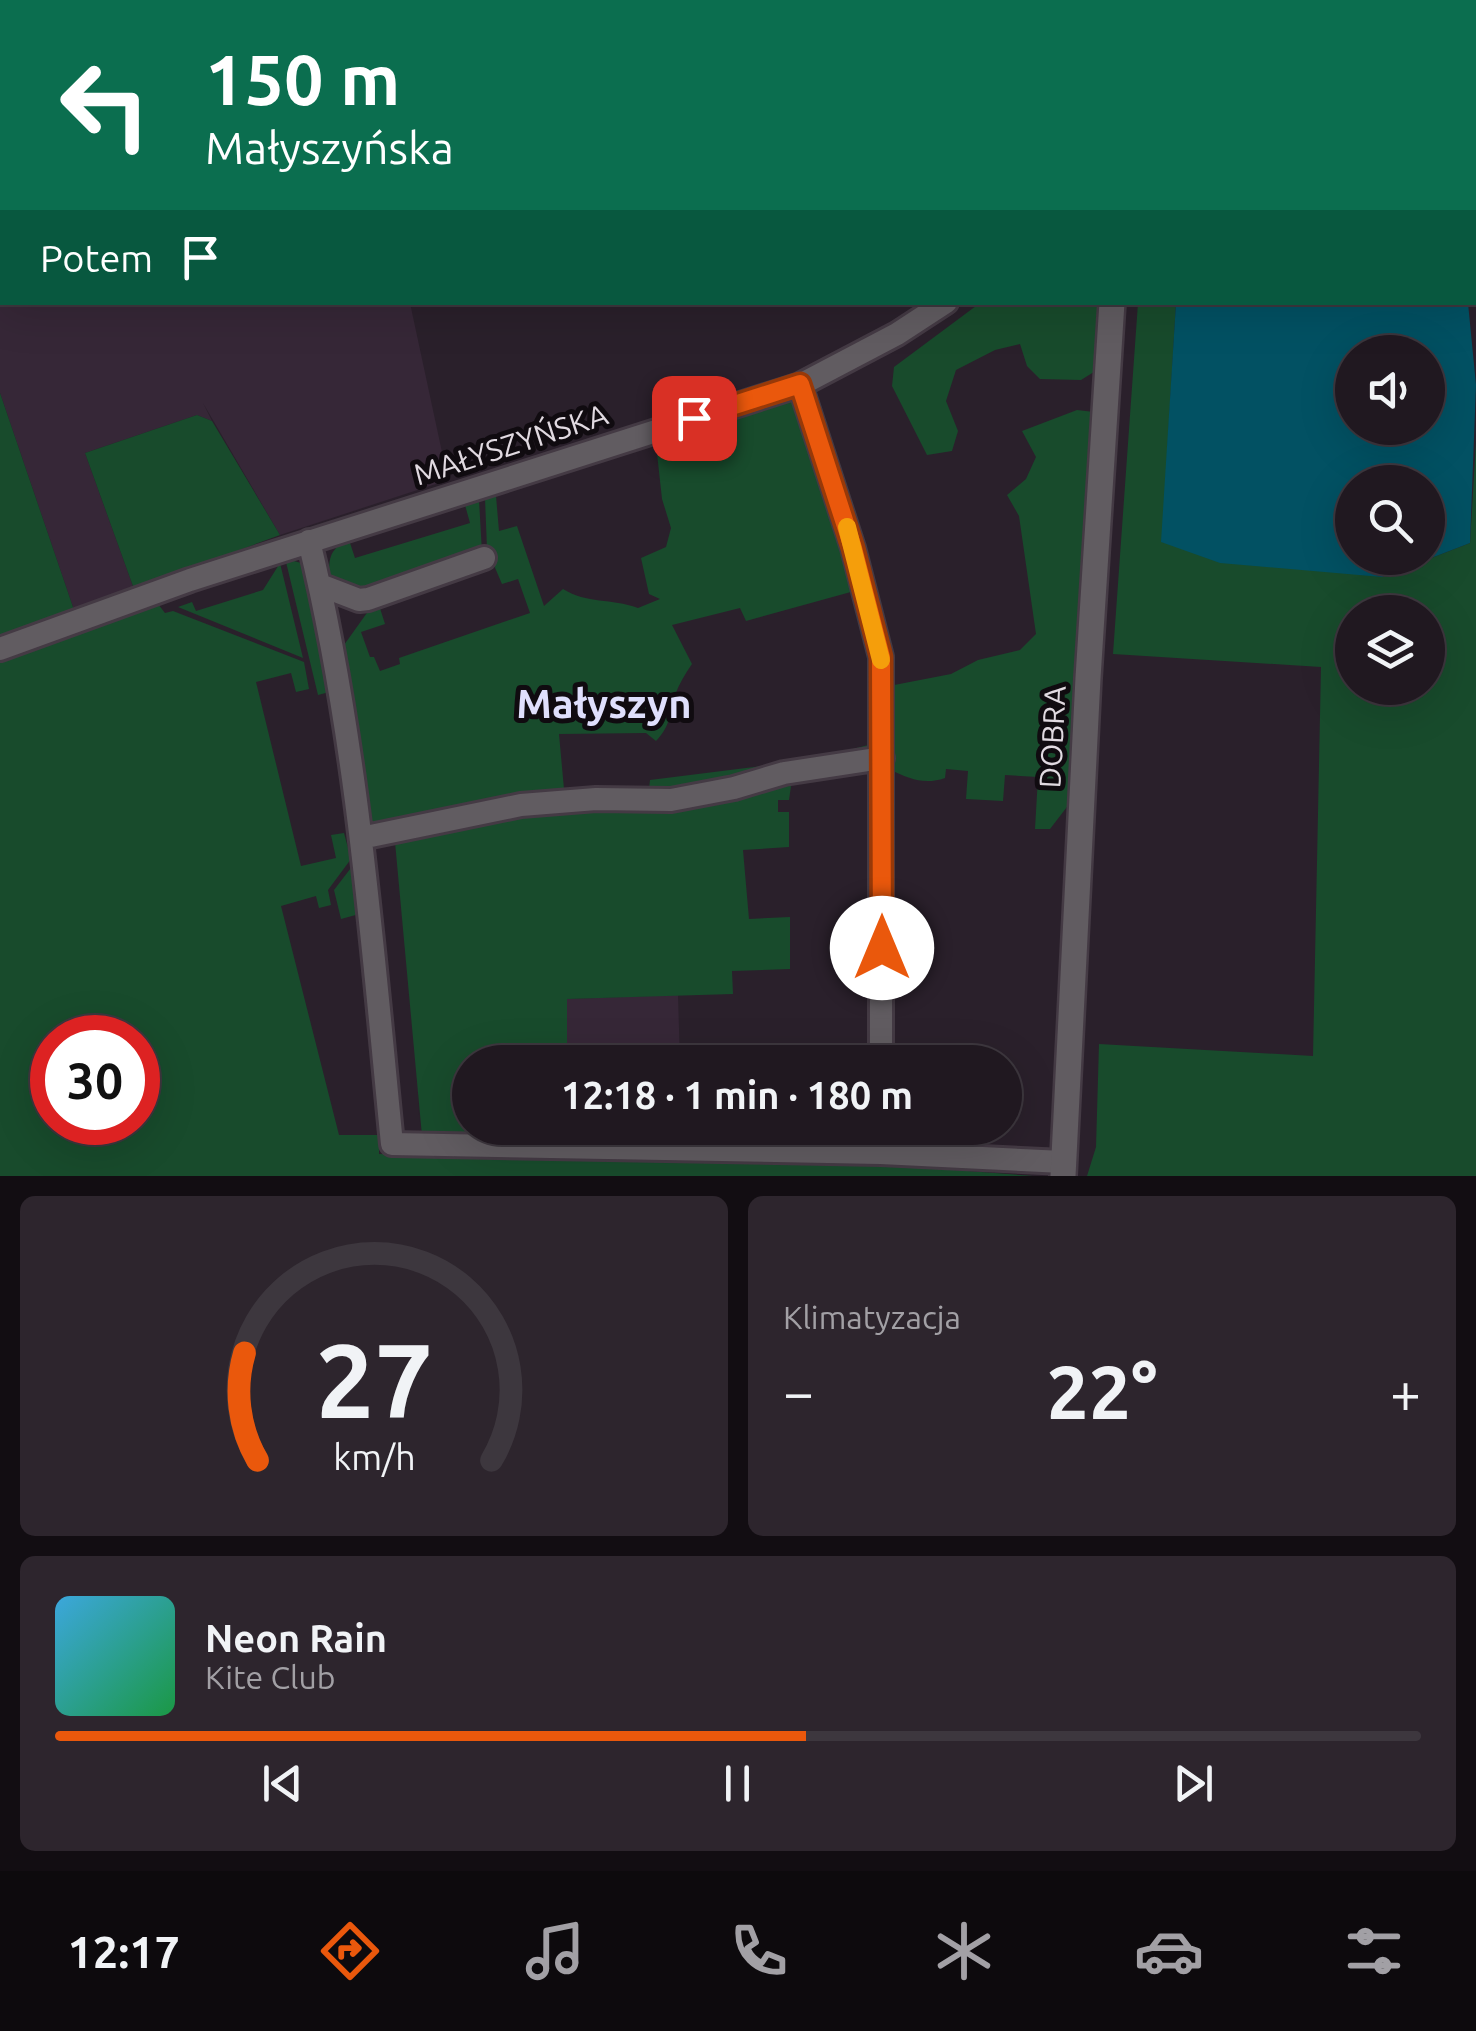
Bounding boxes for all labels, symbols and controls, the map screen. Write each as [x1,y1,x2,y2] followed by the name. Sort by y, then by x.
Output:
[40,40,170,170] icon: left
[205,40,400,118] text: 150 m
[205,122,454,173] text: Małyszyńska
[173,230,228,285] icon: arrive
[40,237,153,279] text: Potem
[1335,335,1445,705] map controls
[1335,335,1445,445] button: sound
[652,376,737,461] pin
[667,391,722,446] icon: arrive
[409,396,612,491] street label: MAŁYSZYŃSKA
[1335,465,1445,575] button: search
[1335,595,1445,705] button: layers
[516,681,692,726] district label: Małyszyn
[1032,684,1072,789] street label: DOBRA
[830,896,934,1000] position arrow
[30,1015,160,1145] speed limit sign: 30
[561,1074,913,1116] text: 12:18 · 1 min · 180 m
[783,1299,961,1335] text: Klimatyzacja
[315,1321,433,1438] text: 27
[1046,1349,1158,1433] text: 22°
[783,1361,814,1422] text: −
[1390,1361,1421,1422] text: +
[333,1437,415,1477] text: km/h
[205,1617,387,1659] text: Neon Rain
[205,1659,335,1695] text: Kite Club
[255,1756,310,1811] icon: previous
[710,1756,765,1811] icon: pause
[1166,1756,1221,1811] icon: next
[315,1916,385,1986] icon: directions
[520,1916,590,1986] icon: music
[724,1916,794,1986] icon: phone
[929,1916,999,1986] icon: climate
[1134,1916,1204,1986] icon: car
[1339,1916,1409,1986] icon: filters
[67,1926,180,1977] text: 12:17

